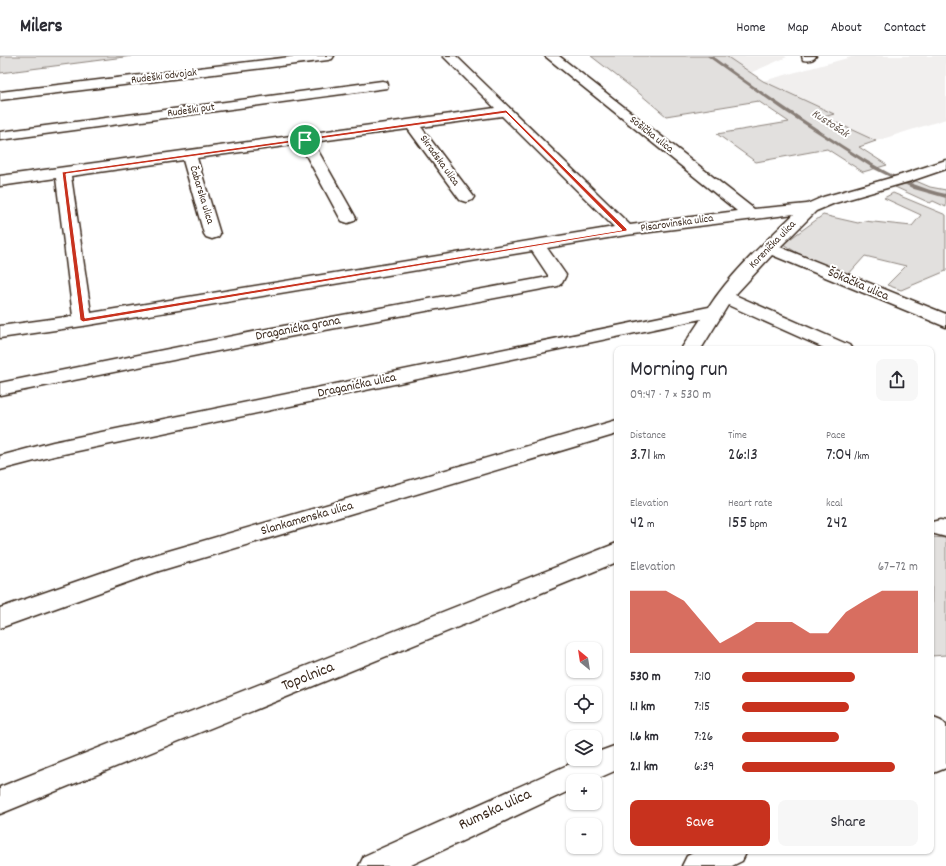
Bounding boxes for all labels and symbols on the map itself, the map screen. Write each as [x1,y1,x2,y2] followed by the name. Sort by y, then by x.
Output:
[130,65,198,89] street label: Rudeški odvojak
[166,100,216,122] street label: Rudeški put
[808,106,853,143] water label: Kustošak
[626,113,677,158] street label: Sošička ulica
[288,123,322,157] pin
[415,132,463,190] street label: Skradska ulica
[185,164,218,227] street label: Čabarska ulica
[640,211,715,237] street label: Pisarovinska ulica
[746,217,801,273] street label: Korenička ulica
[825,264,892,307] street label: Šokačka ulica
[254,311,343,347] street label: Draganićka grana
[316,368,399,404] street label: Draganićka ulica
[259,496,356,541] street label: Slankamenska ulica
[566,642,602,678] north arrow
[278,656,338,698] street label: Topolnica
[455,783,536,837] street label: Rumska ulica

